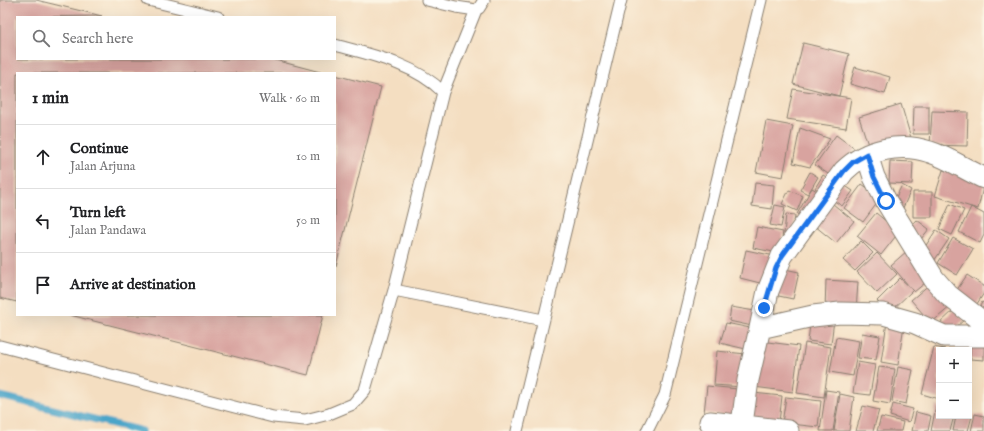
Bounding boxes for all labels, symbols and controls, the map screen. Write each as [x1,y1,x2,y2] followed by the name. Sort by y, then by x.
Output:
[16,16,336,60] search box
[30,27,52,49] icon: search
[62,29,133,48] text: Search here
[32,88,69,109] text: 1 min
[259,90,320,107] text: Walk · 60 m
[70,139,128,158] text: Continue
[32,146,54,168] icon: ahead
[296,148,320,165] text: 10 m
[70,158,135,175] text: Jalan Arjuna
[877,192,895,210] route start
[70,203,126,222] text: Turn left
[32,210,54,232] icon: left
[296,212,320,229] text: 50 m
[70,222,146,239] text: Jalan Pandawa
[32,274,54,296] icon: arrive
[70,275,196,294] text: Arrive at destination
[755,299,773,317] route end
[936,347,972,419] map controls
[936,347,972,383] button: +
[936,383,972,419] button: −

